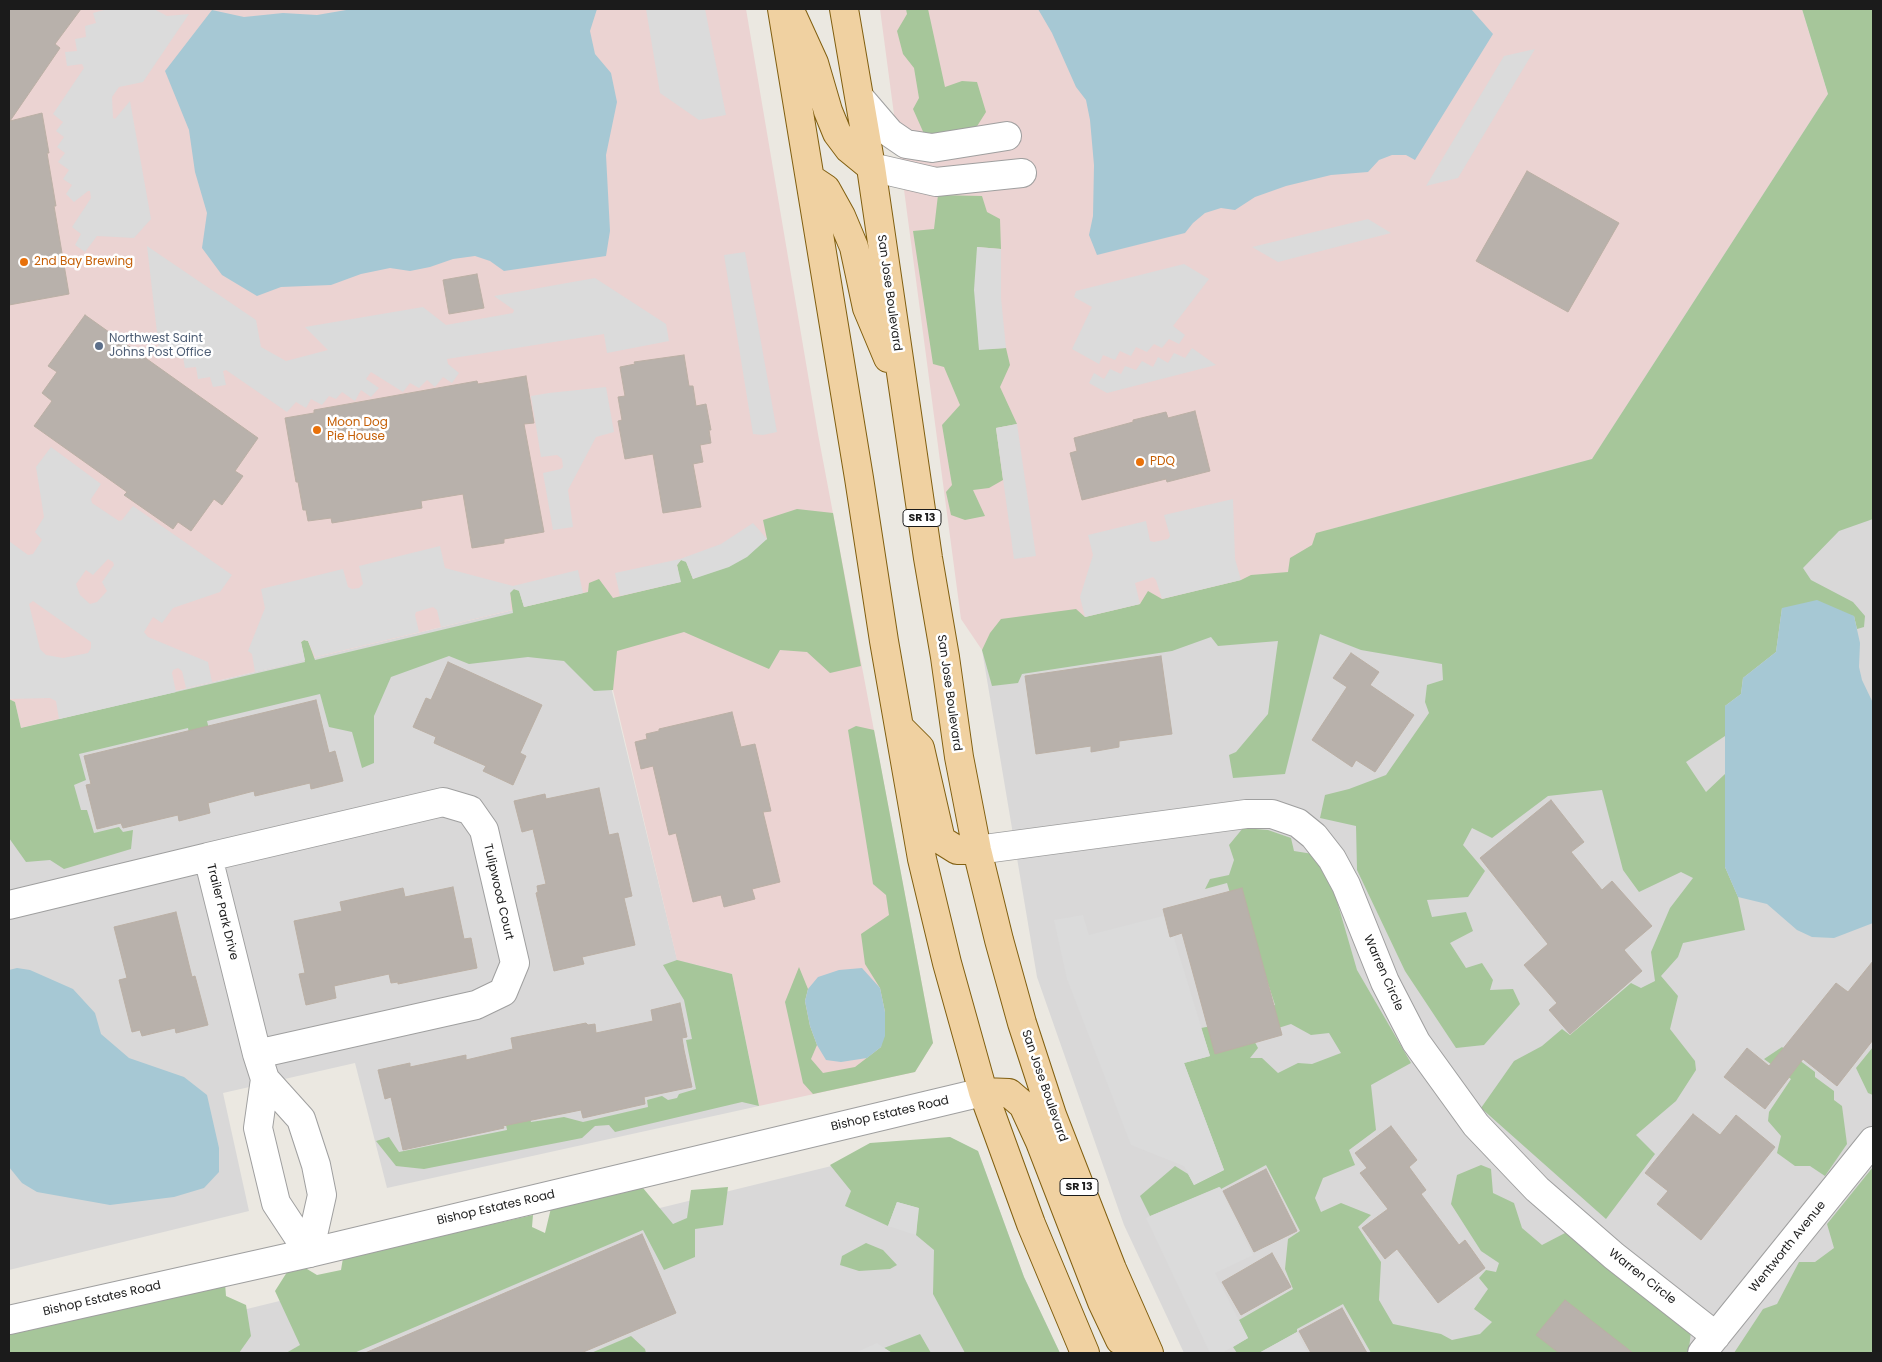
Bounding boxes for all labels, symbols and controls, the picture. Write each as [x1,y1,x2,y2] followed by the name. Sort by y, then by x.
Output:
[874,234,904,352] street label: San Jose Boulevard
[34,255,133,269] place label: 2nd Bay Brewing
[18,256,30,268] marker: 2nd Bay Brewing
[109,332,211,360] place label: Northwest Saint Johns Post Office
[93,340,105,352] marker: Northwest Saint Johns Post Office
[327,416,388,444] place label: Moon Dog Pie House
[311,424,323,436] marker: Moon Dog Pie House
[1150,455,1175,469] place label: PDQ
[1134,456,1146,468] marker: PDQ
[903,509,941,526] road number: SR 13
[934,634,964,752] street label: San Jose Boulevard
[480,843,516,941] street label: Tulipwood Court
[203,862,241,962] street label: Trailer Park Drive
[1360,933,1406,1013] street label: Warren Circle
[1018,1028,1070,1144] street label: San Jose Boulevard
[830,1093,950,1135] street label: Bishop Estates Road
[1060,1178,1098,1196] road number: SR 13
[436,1187,556,1229] street label: Bishop Estates Road
[1747,1198,1829,1296] street label: Wentworth Avenue
[1605,1246,1679,1308] street label: Warren Circle
[42,1278,162,1320] street label: Bishop Estates Road

